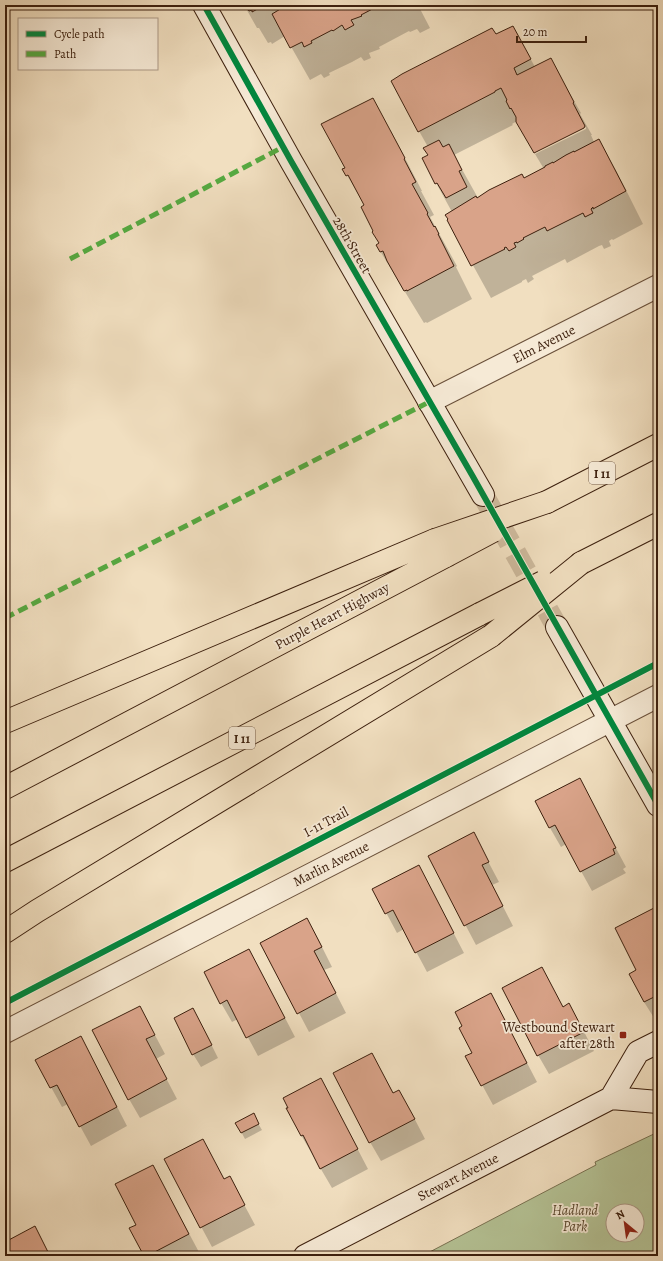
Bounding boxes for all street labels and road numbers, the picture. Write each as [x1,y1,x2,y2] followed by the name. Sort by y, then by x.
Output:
[328,213,376,277] street label: 28th Street
[509,320,579,368] street label: Elm Avenue
[589,462,615,484] road number: I 11
[271,577,393,654] street label: Purple Heart Highway
[229,727,255,749] road number: I 11
[300,802,352,842] street label: I-11 Trail
[290,837,372,891] street label: Marlin Avenue
[414,1148,502,1206] street label: Stewart Avenue

